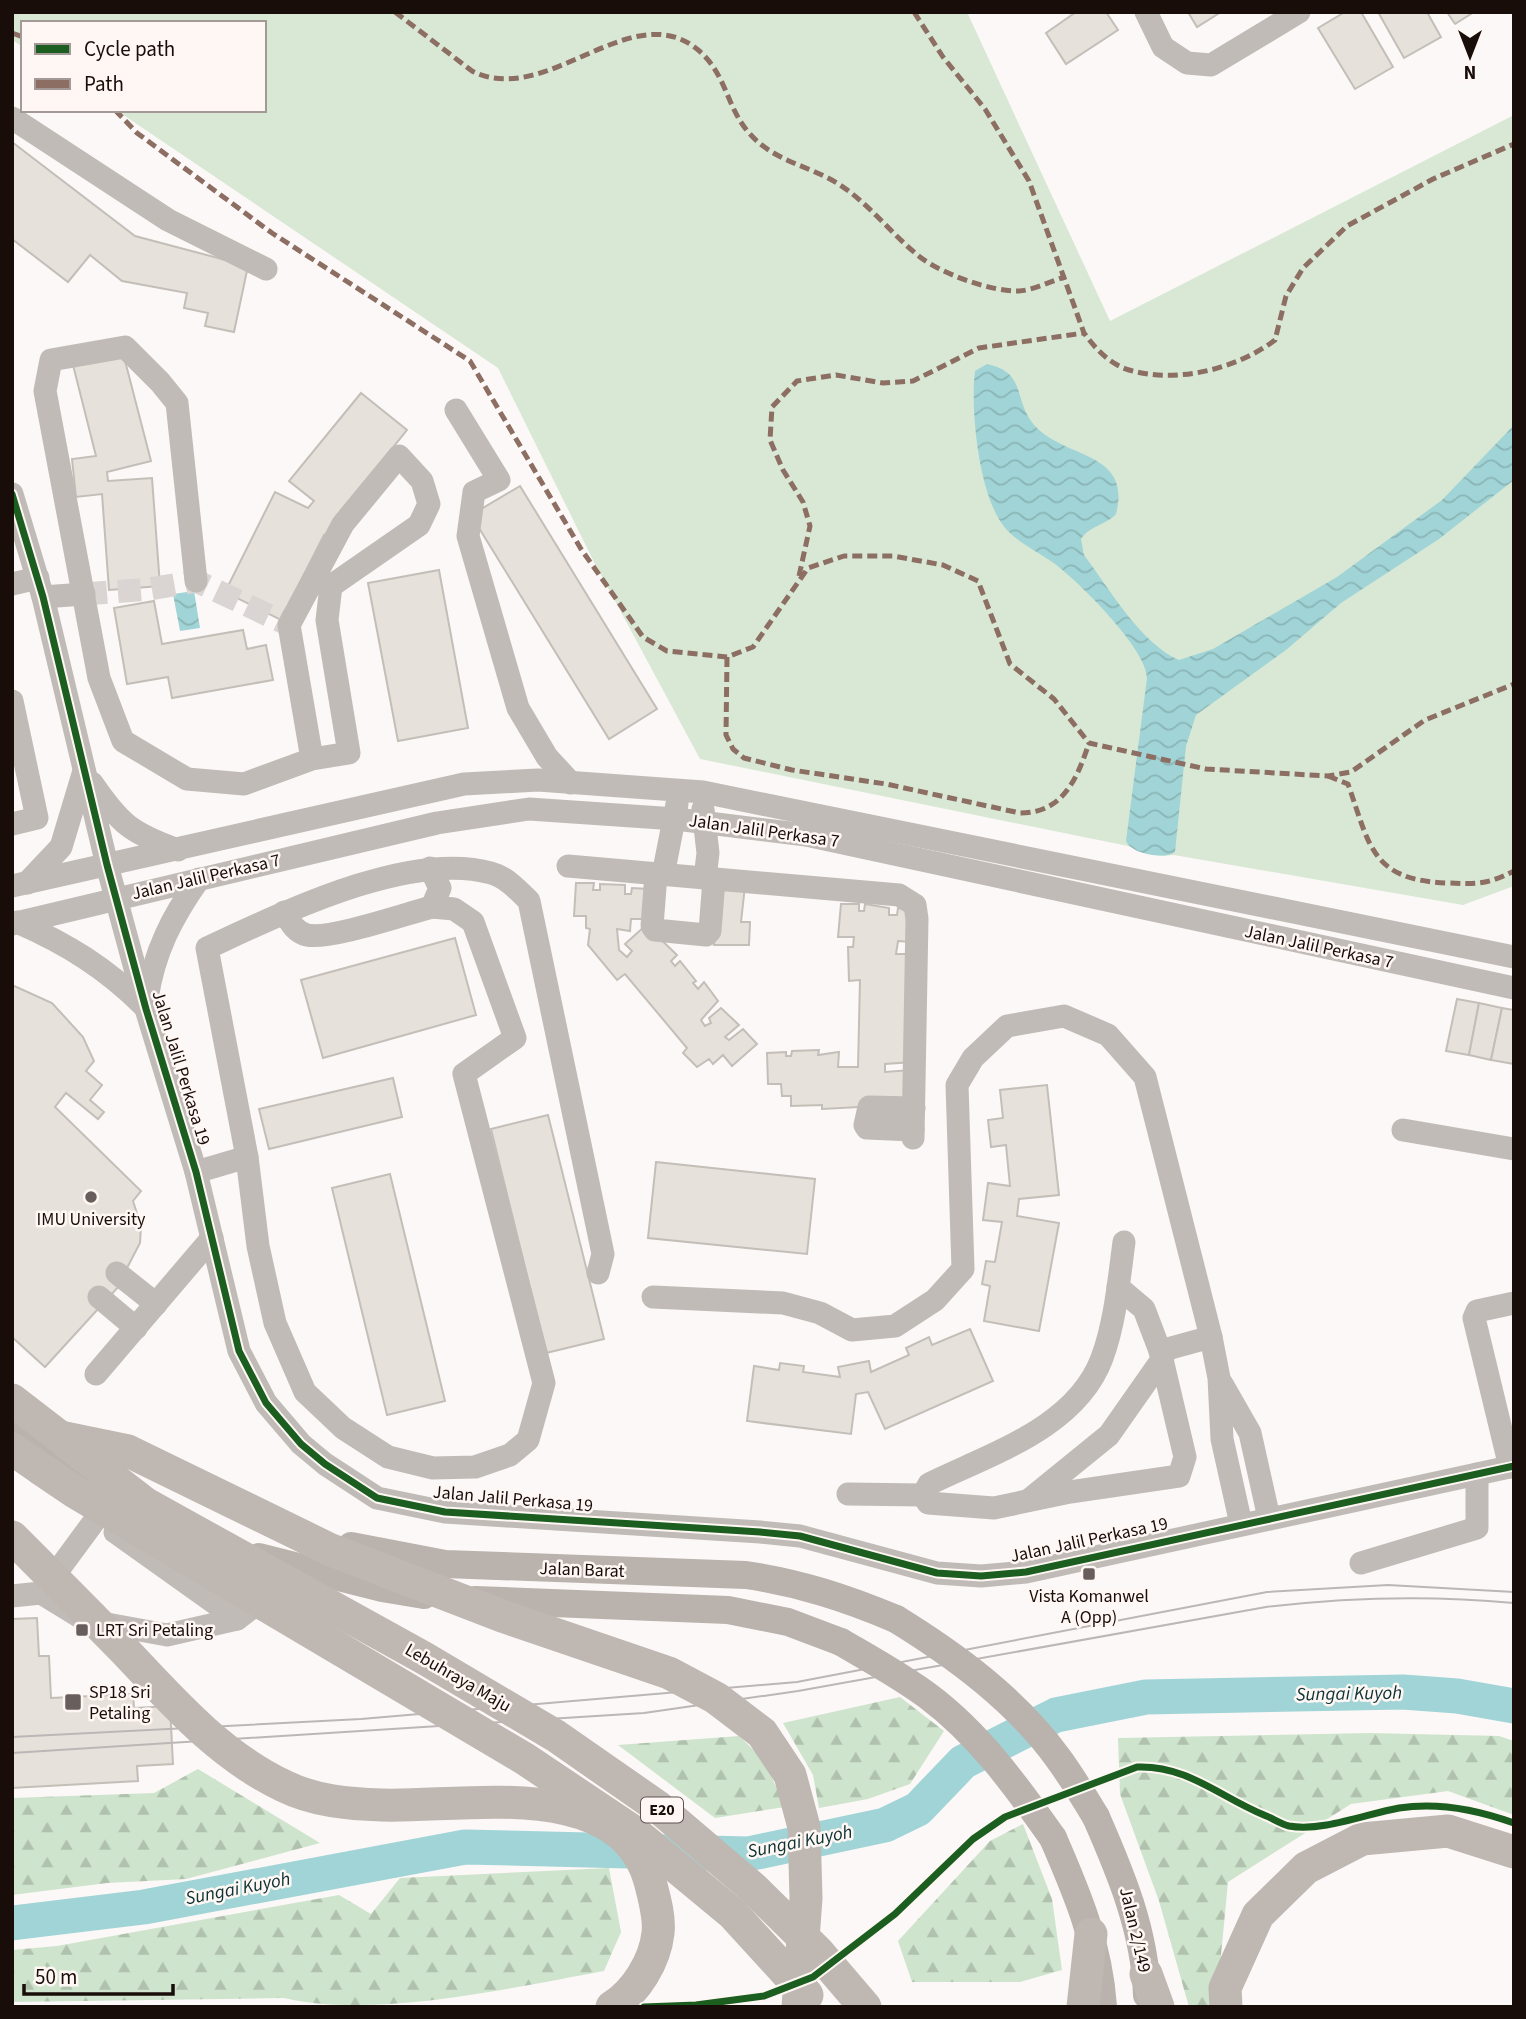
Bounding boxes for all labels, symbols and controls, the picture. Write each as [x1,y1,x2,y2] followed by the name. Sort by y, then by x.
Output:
[21,21,266,112] legend
[1435,21,1505,91] north arrow
[84,34,175,64] text: Cycle path
[1464,58,1476,85] text: N
[84,69,124,99] text: Path
[687,808,841,854] street label: Jalan Jalil Perkasa 7
[129,848,283,906] street label: Jalan Jalil Perkasa 7
[1242,919,1396,975] street label: Jalan Jalil Perkasa 7
[146,988,216,1148] street label: Jalan Jalil Perkasa 19
[83,1189,99,1205] marker: IMU University
[37,1207,146,1232] place label: IMU University
[432,1480,594,1518] street label: Jalan Jalil Perkasa 19
[1008,1511,1170,1569] street label: Jalan Jalil Perkasa 19
[539,1556,625,1584] street label: Jalan Barat
[1081,1566,1097,1582] marker: Vista Komanwel A (Opp)
[1029,1584,1149,1630] place label: Vista Komanwel A (Opp)
[96,1618,213,1643] place label: LRT Sri Petaling
[74,1622,90,1638] marker: LRT Sri Petaling
[400,1637,516,1719] street label: Lebuhraya Maju
[89,1680,151,1726] place label: SP18 Sri Petaling
[1296,1680,1402,1708] water label: Sungai Kuyoh
[63,1692,83,1712] marker: SP18 Sri Petaling
[641,1798,683,1822] road number: E20
[745,1819,855,1865] water label: Sungai Kuyoh
[183,1866,293,1912] water label: Sungai Kuyoh
[1113,1885,1157,1975] street label: Jalan 2/149
[24,1952,173,1996] scale bar
[35,1962,77,1992] text: 50 m

